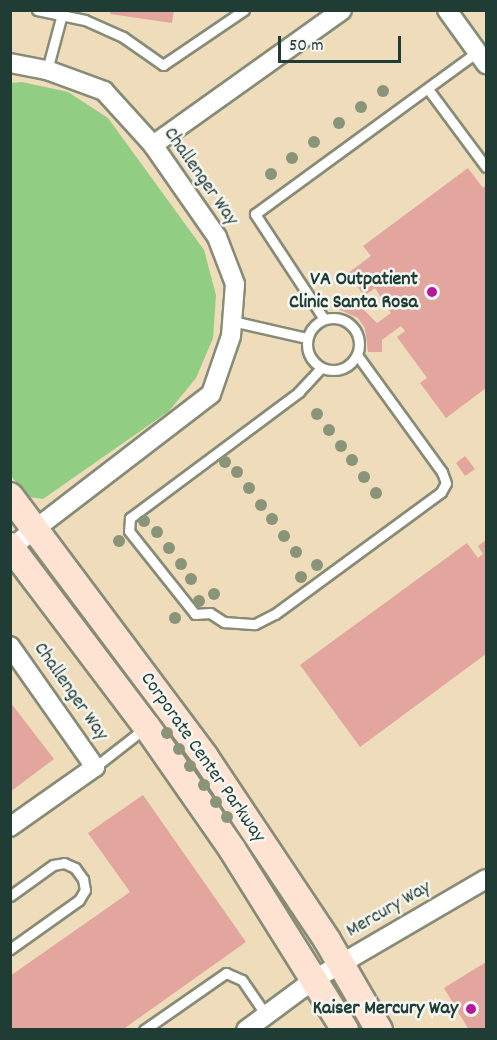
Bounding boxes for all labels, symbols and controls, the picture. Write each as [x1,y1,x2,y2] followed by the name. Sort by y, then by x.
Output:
[281,24,404,62] scale bar
[289,34,324,59] text: 50 m
[157,123,243,231] street label: Challenger Way
[289,268,418,315] place label: VA Outpatient Clinic Santa Rosa
[423,283,441,301] marker: VA Outpatient Clinic Santa Rosa
[27,638,113,746] street label: Challenger Way
[134,668,270,848] street label: Corporate Center Parkway
[342,876,436,944] street label: Mercury Way
[313,997,458,1021] place label: Kaiser Mercury Way
[462,1000,480,1018] marker: Kaiser Mercury Way

